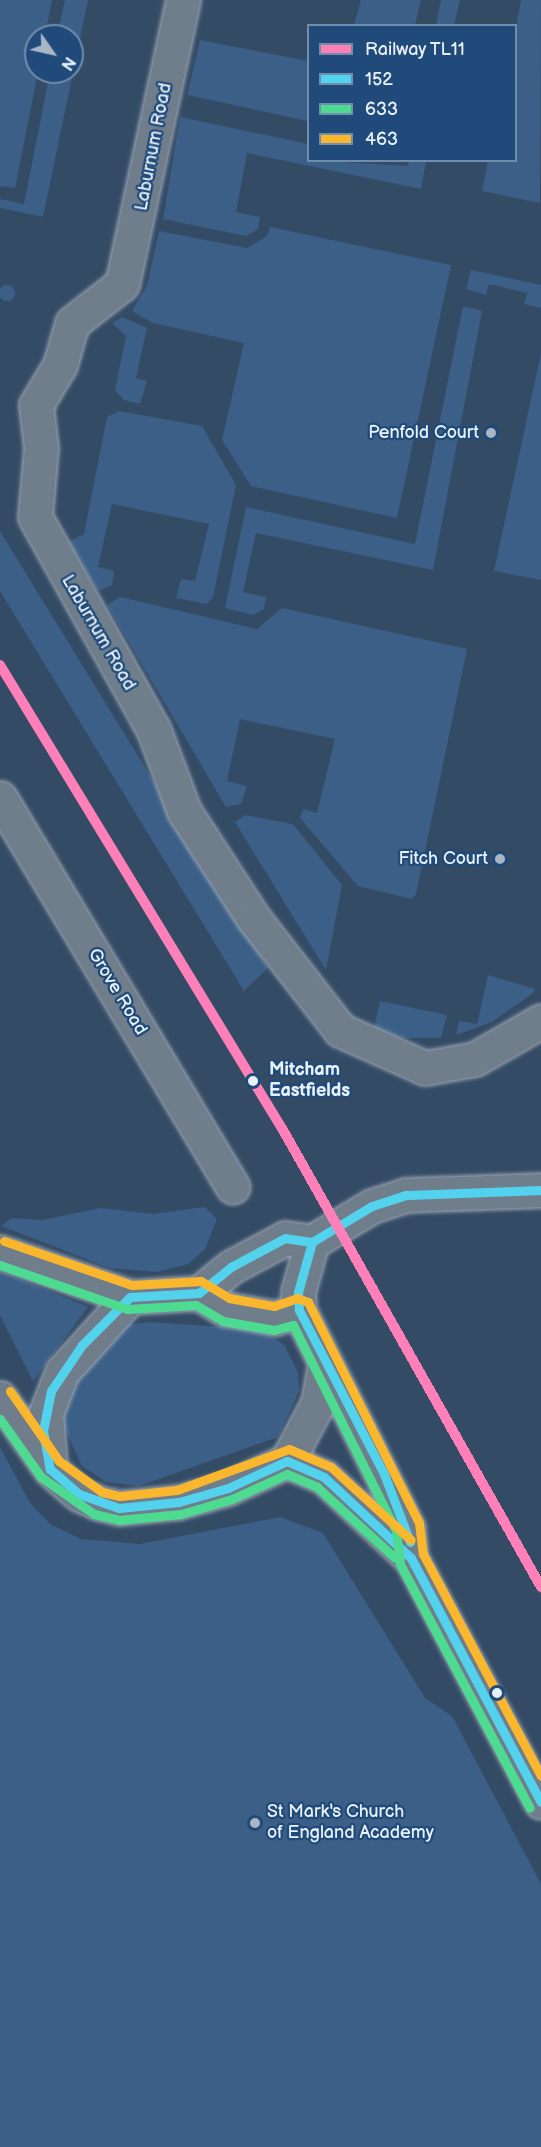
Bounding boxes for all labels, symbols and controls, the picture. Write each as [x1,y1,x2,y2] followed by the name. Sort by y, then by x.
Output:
[24,24,84,84] north arrow
[307,24,517,162] legend
[365,39,465,60] text: Railway TL11
[56,53,79,74] text: N
[365,69,393,90] text: 152
[131,81,177,213] street label: Laburnum Road
[365,99,398,120] text: 633
[365,129,398,150] text: 463
[368,422,479,444] place label: Penfold Court
[484,426,498,440] marker: Penfold Court
[56,571,140,695] street label: Laburnum Road
[399,848,488,870] place label: Fitch Court
[493,852,507,866] marker: Fitch Court
[83,945,151,1039] street label: Grove Road
[269,1060,350,1102] place label: Mitcham Eastfields
[242,1070,264,1092] marker: Mitcham Eastfields
[491,1687,503,1699] unlabelled marker
[267,1802,434,1844] place label: St Mark's Church of England Academy
[248,1816,262,1830] marker: St Mark's Church of England Academy

